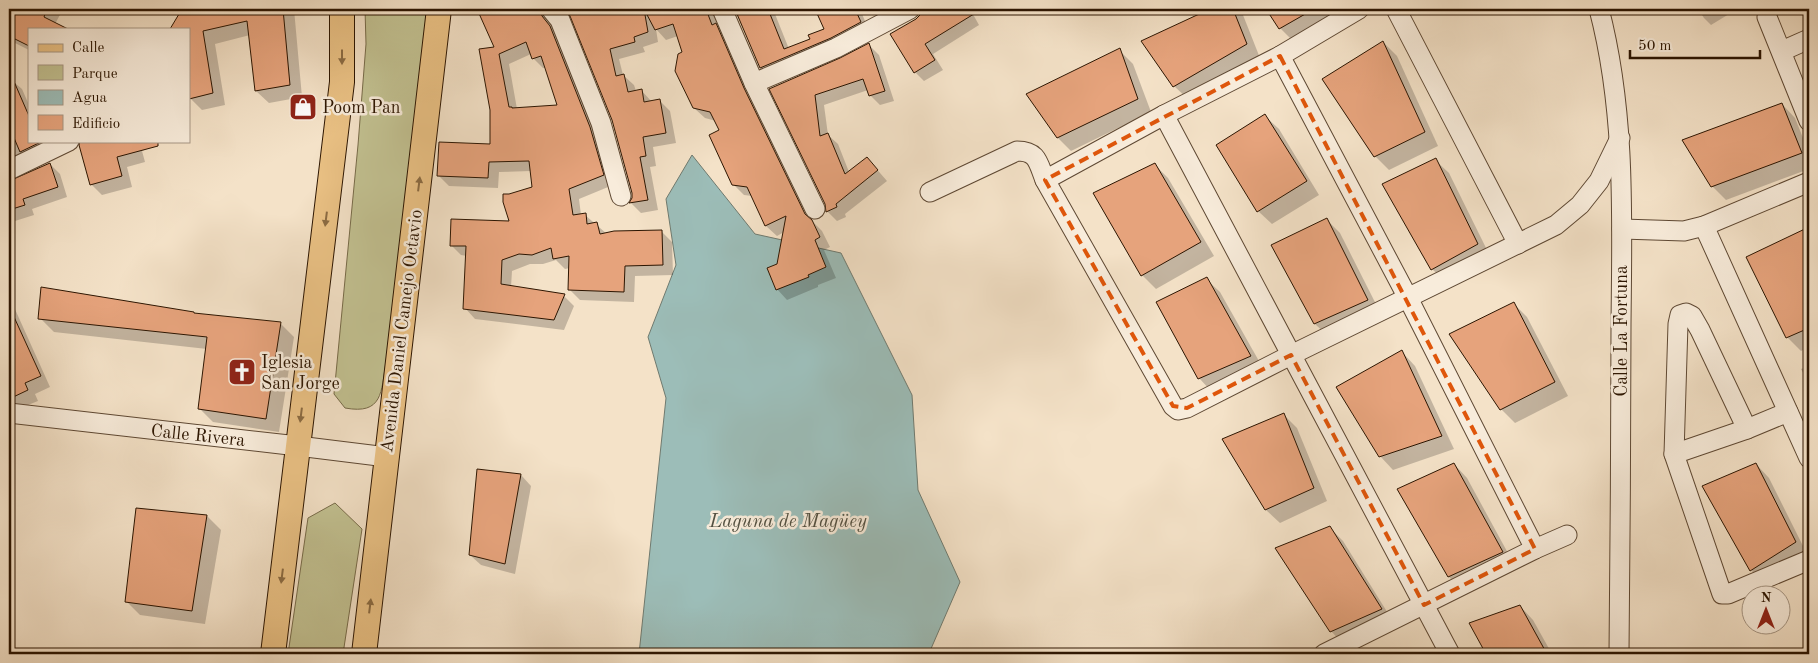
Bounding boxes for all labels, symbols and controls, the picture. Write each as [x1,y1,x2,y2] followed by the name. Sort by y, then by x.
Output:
[28,28,190,142] legend
[1630,28,1760,60] scale bar
[1638,39,1672,54] text: 50 m
[72,41,105,56] text: Calle
[338,50,346,66] one-way arrow
[72,67,118,82] text: Parque
[72,91,108,106] text: Agua
[288,92,318,122] shop icon: Poom Pan
[322,99,401,117] place label: Poom Pan
[72,117,120,132] text: Edificio
[415,175,423,191] one-way arrow
[378,208,426,454] street label: Avenida Daniel Camejo Octavio
[322,211,330,227] one-way arrow
[1613,265,1631,397] street label: Calle La Fortuna
[261,354,340,393] place label: Iglesia San Jorge
[227,357,257,387] church icon: Iglesia San Jorge
[297,407,305,423] one-way arrow
[150,422,246,450] street label: Calle Rivera
[708,513,867,532] water label: Laguna de Magüey
[278,569,286,585] one-way arrow
[1740,586,1790,636] north arrow
[1761,591,1772,605] text: N
[366,598,374,614] one-way arrow

